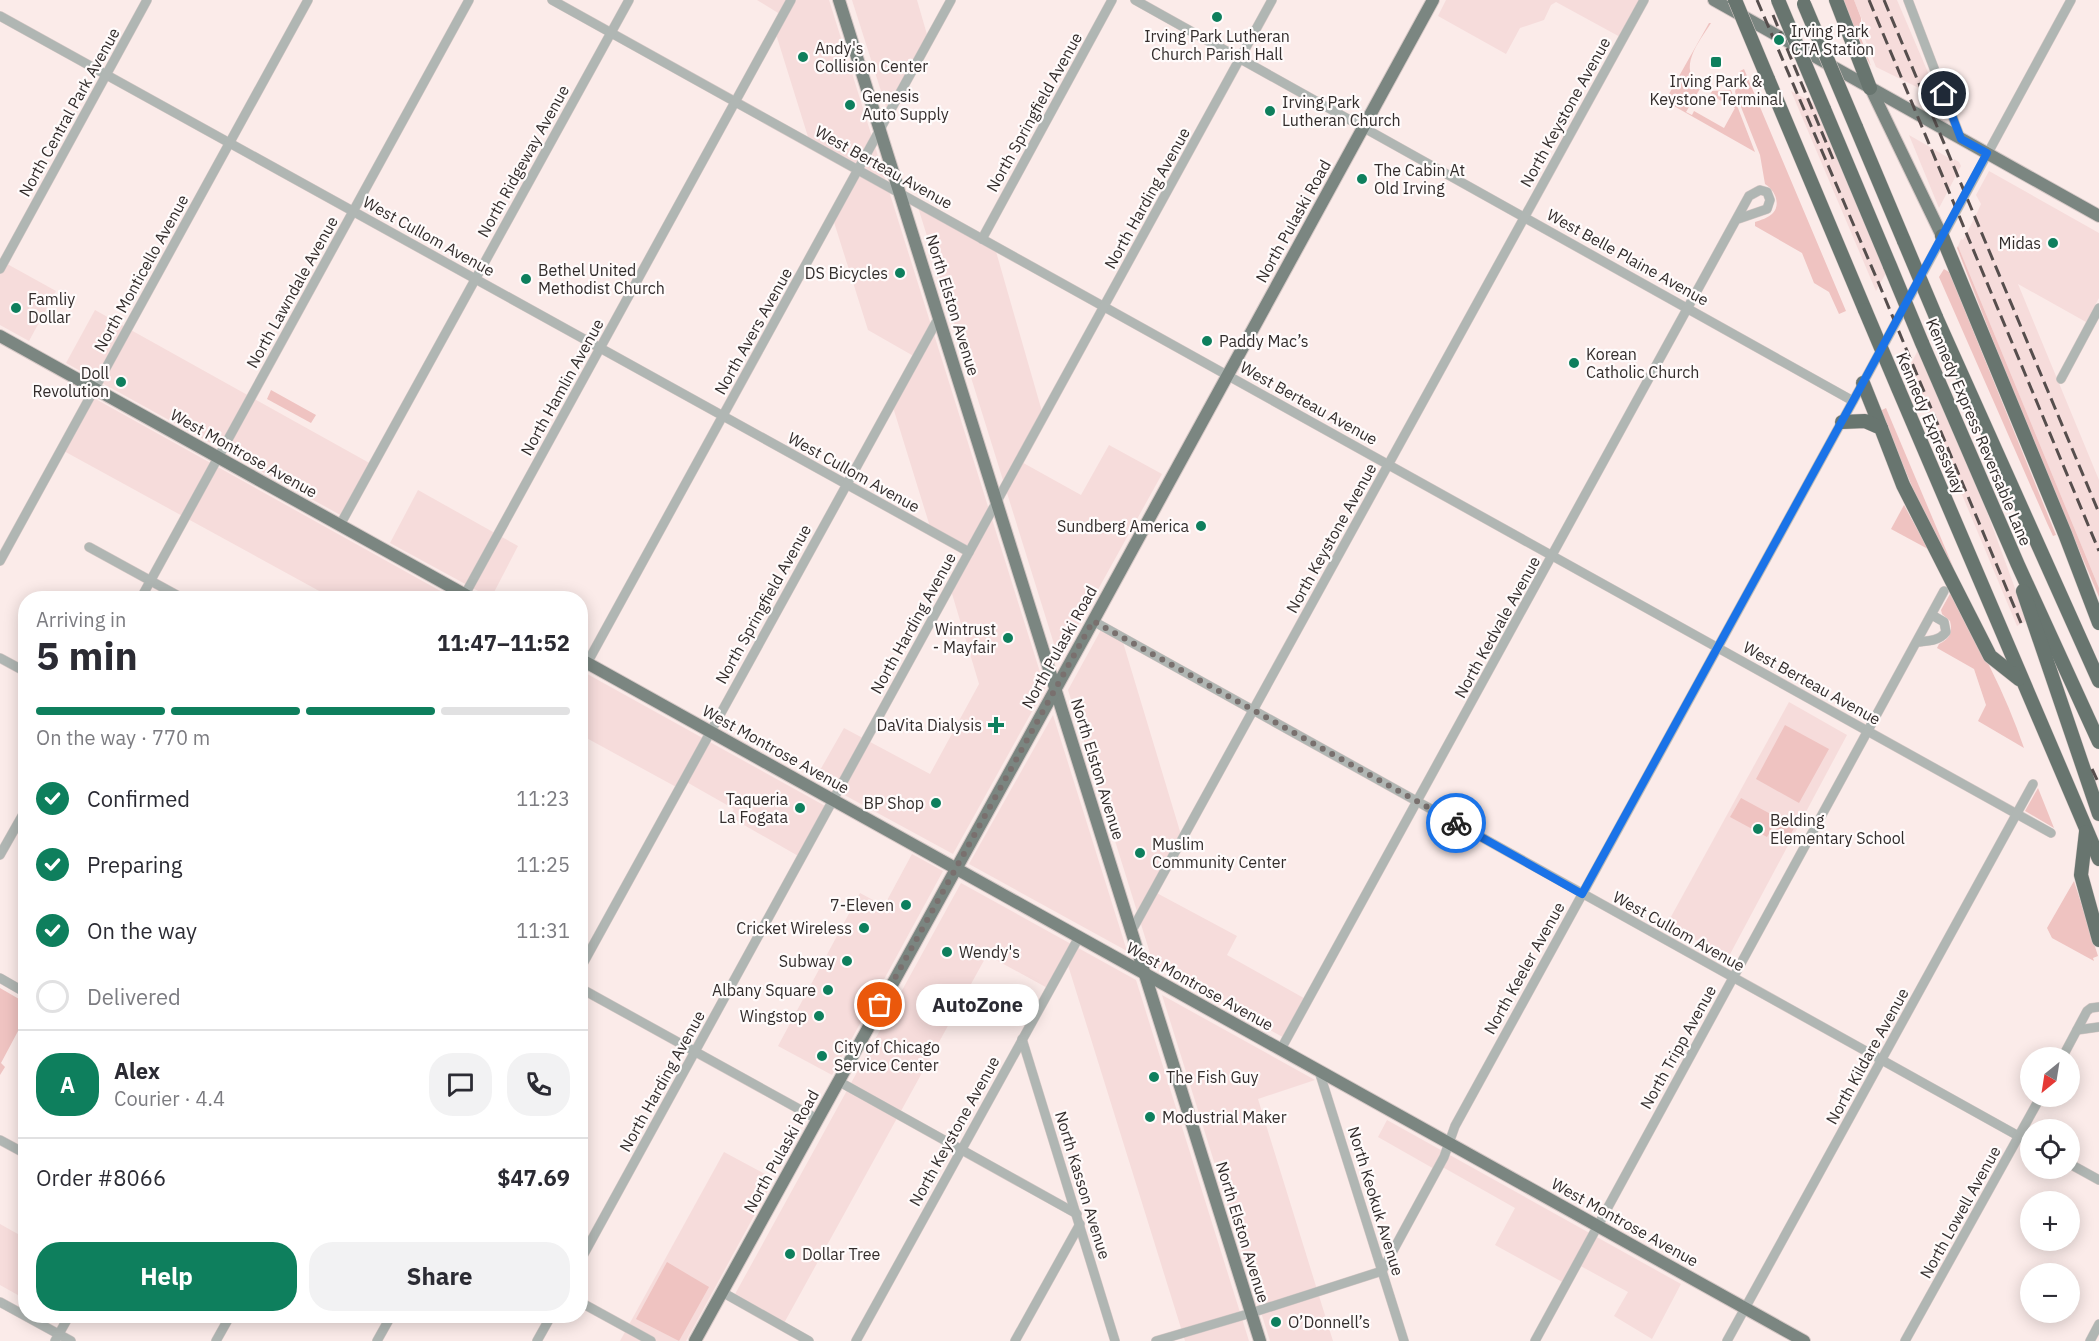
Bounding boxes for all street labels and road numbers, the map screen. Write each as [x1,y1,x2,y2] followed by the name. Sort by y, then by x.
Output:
[14,24,124,200] street label: North Central Park Avenue
[982,29,1086,195] street label: North Springfield Avenue
[1515,33,1615,190] street label: North Keystone Avenue
[473,81,573,241] street label: North Ridgeway Avenue
[812,121,956,213] street label: West Berteau Avenue
[1100,124,1194,272] street label: North Harding Avenue
[1251,156,1335,286] street label: North Pulaski Road
[89,191,193,355] street label: North Monticello Avenue
[360,191,499,281] street label: West Cullom Avenue
[1544,204,1713,310] street label: West Belle Plaine Avenue
[242,212,342,372] street label: North Lawndale Avenue
[922,232,984,378] street label: North Elston Avenue
[710,264,796,398] street label: North Avers Avenue
[516,315,608,459] street label: North Hamlin Avenue
[1922,315,2036,549] street label: Kennedy Express Reversable Lane
[1892,349,1970,497] street label: Kennedy Expressway
[1237,357,1381,449] street label: West Berteau Avenue
[167,404,321,502] street label: West Montrose Avenue
[785,427,924,517] street label: West Cullom Avenue
[1281,459,1381,616] street label: North Keystone Avenue
[711,521,815,687] street label: North Springfield Avenue
[866,549,960,697] street label: North Harding Avenue
[1450,552,1544,701] street label: North Kedvale Avenue
[1017,582,1101,712] street label: North Pulaski Road
[1740,637,1884,729] street label: West Berteau Avenue
[1067,696,1129,842] street label: North Elston Avenue
[699,700,853,798] street label: West Montrose Avenue
[1610,886,1749,976] street label: West Cullom Avenue
[1479,898,1569,1038] street label: North Keeler Avenue
[1123,937,1277,1035] street label: West Montrose Avenue
[1636,981,1720,1113] street label: North Tripp Avenue
[1821,984,1913,1128] street label: North Kildare Avenue
[615,1007,709,1155] street label: North Harding Avenue
[904,1052,1004,1209] street label: North Keystone Avenue
[739,1086,823,1216] street label: North Pulaski Road
[1051,1109,1115,1262] street label: North Kasson Avenue
[1344,1124,1408,1278] street label: North Keokuk Avenue
[1915,1142,2005,1282] street label: North Lowell Avenue
[1212,1159,1274,1305] street label: North Elston Avenue
[1548,1173,1702,1271] street label: West Montrose Avenue

